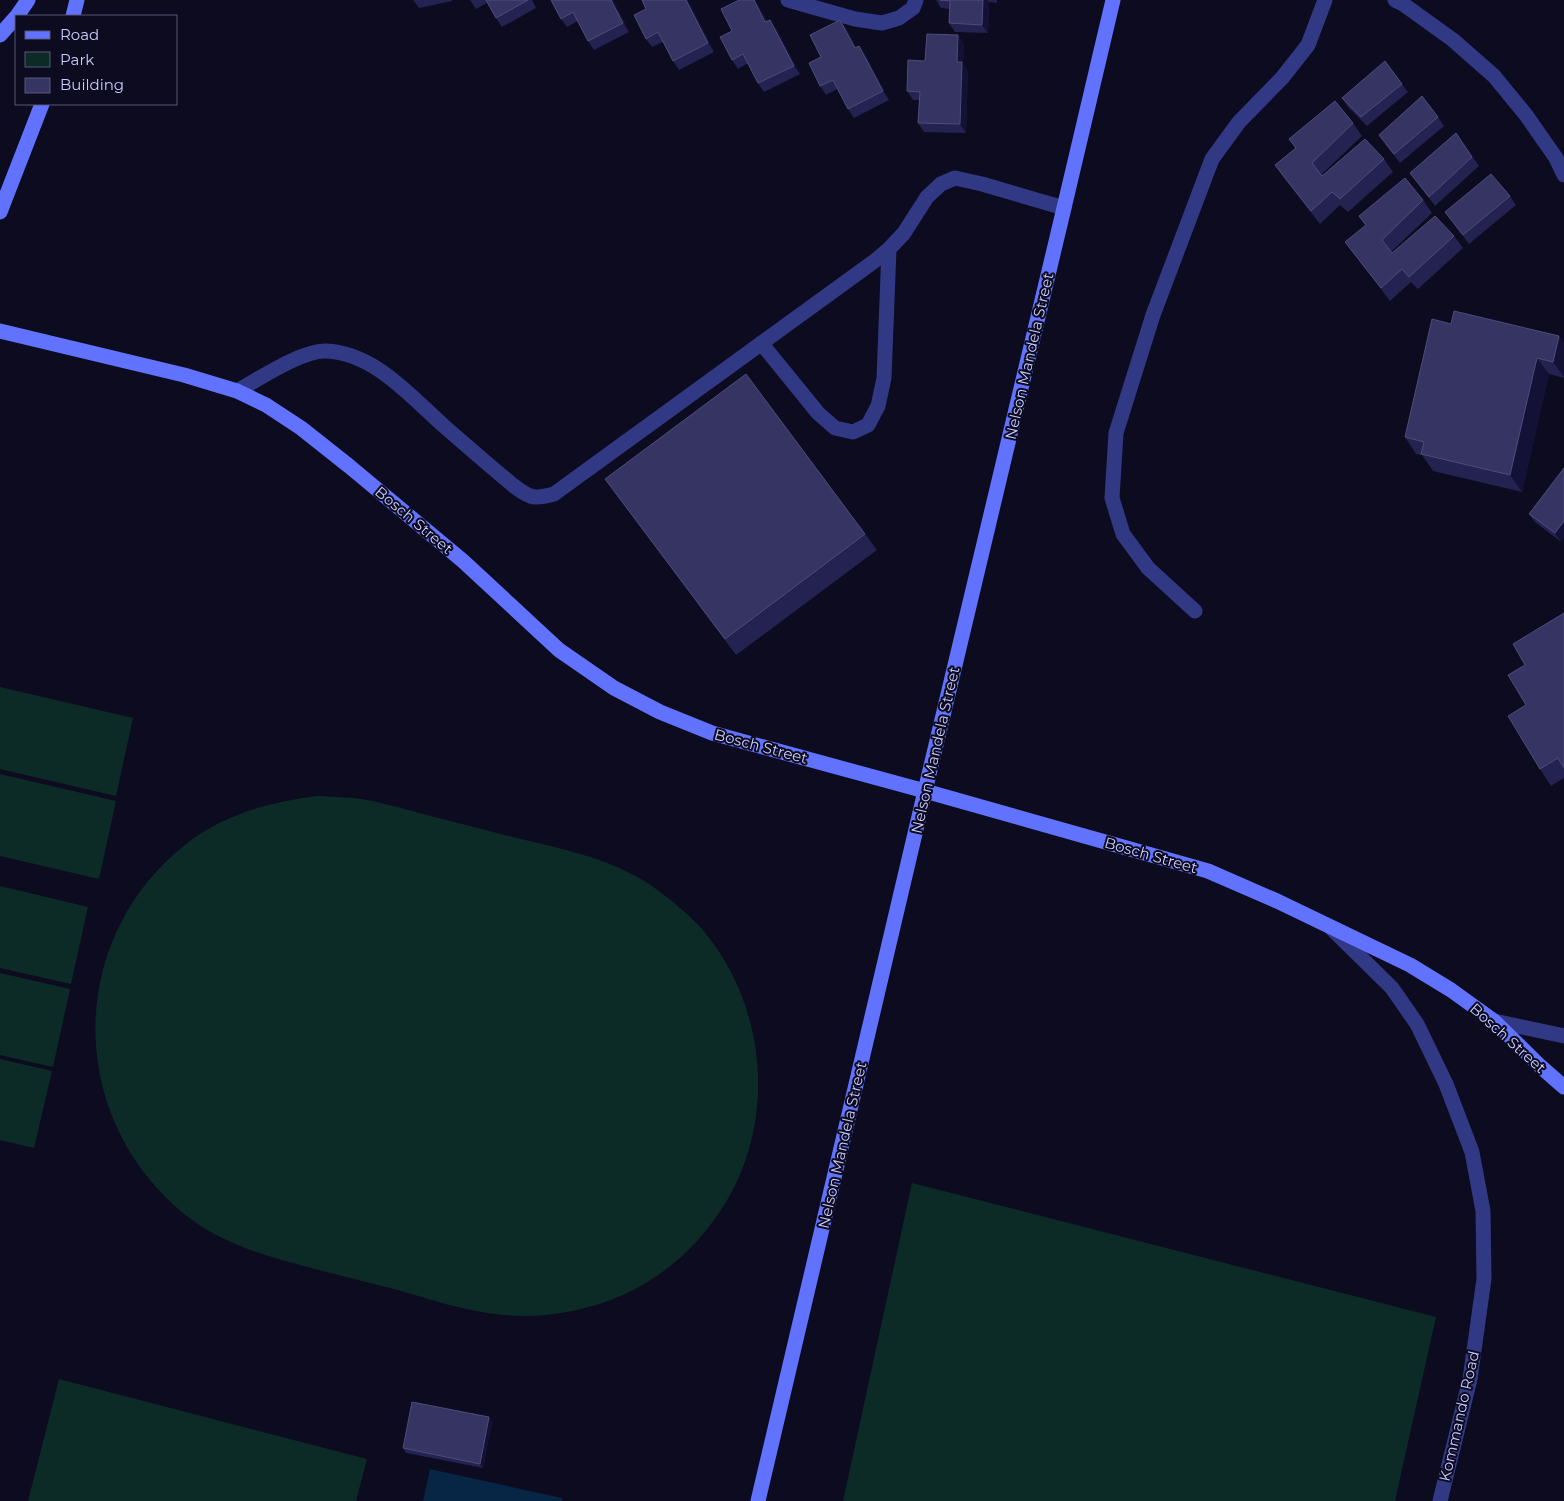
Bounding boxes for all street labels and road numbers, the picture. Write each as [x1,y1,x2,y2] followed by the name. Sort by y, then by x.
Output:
[1001,271,1057,441] street label: Nelson Mandela Street
[371,482,457,558] street label: Bosch Street
[907,665,963,835] street label: Nelson Mandela Street
[712,724,810,768] street label: Bosch Street
[1102,833,1200,877] street label: Bosch Street
[1466,999,1550,1077] street label: Bosch Street
[814,1060,870,1230] street label: Nelson Mandela Street
[1435,1349,1483,1483] street label: Kommando Road

